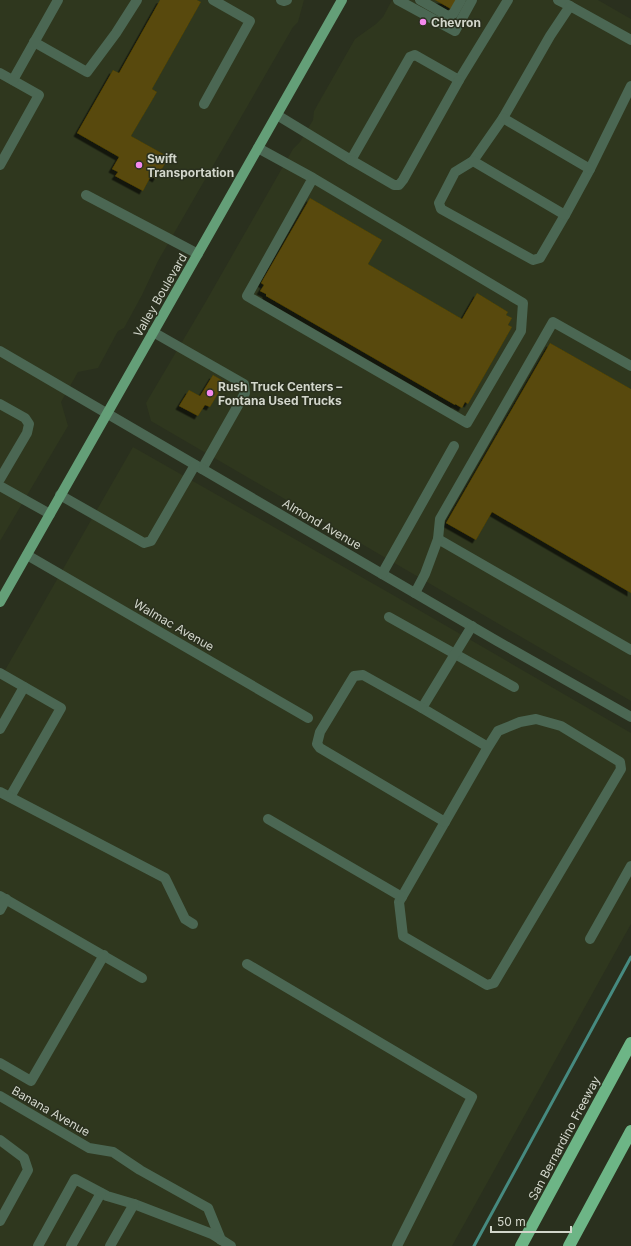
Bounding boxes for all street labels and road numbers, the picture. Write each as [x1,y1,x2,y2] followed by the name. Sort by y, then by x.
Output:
[130,251,190,339] street label: Valley Boulevard
[280,495,364,553] street label: Almond Avenue
[131,596,217,654] street label: Walmac Avenue
[525,1073,603,1203] street label: San Bernardino Freeway
[9,1083,93,1139] street label: Banana Avenue

